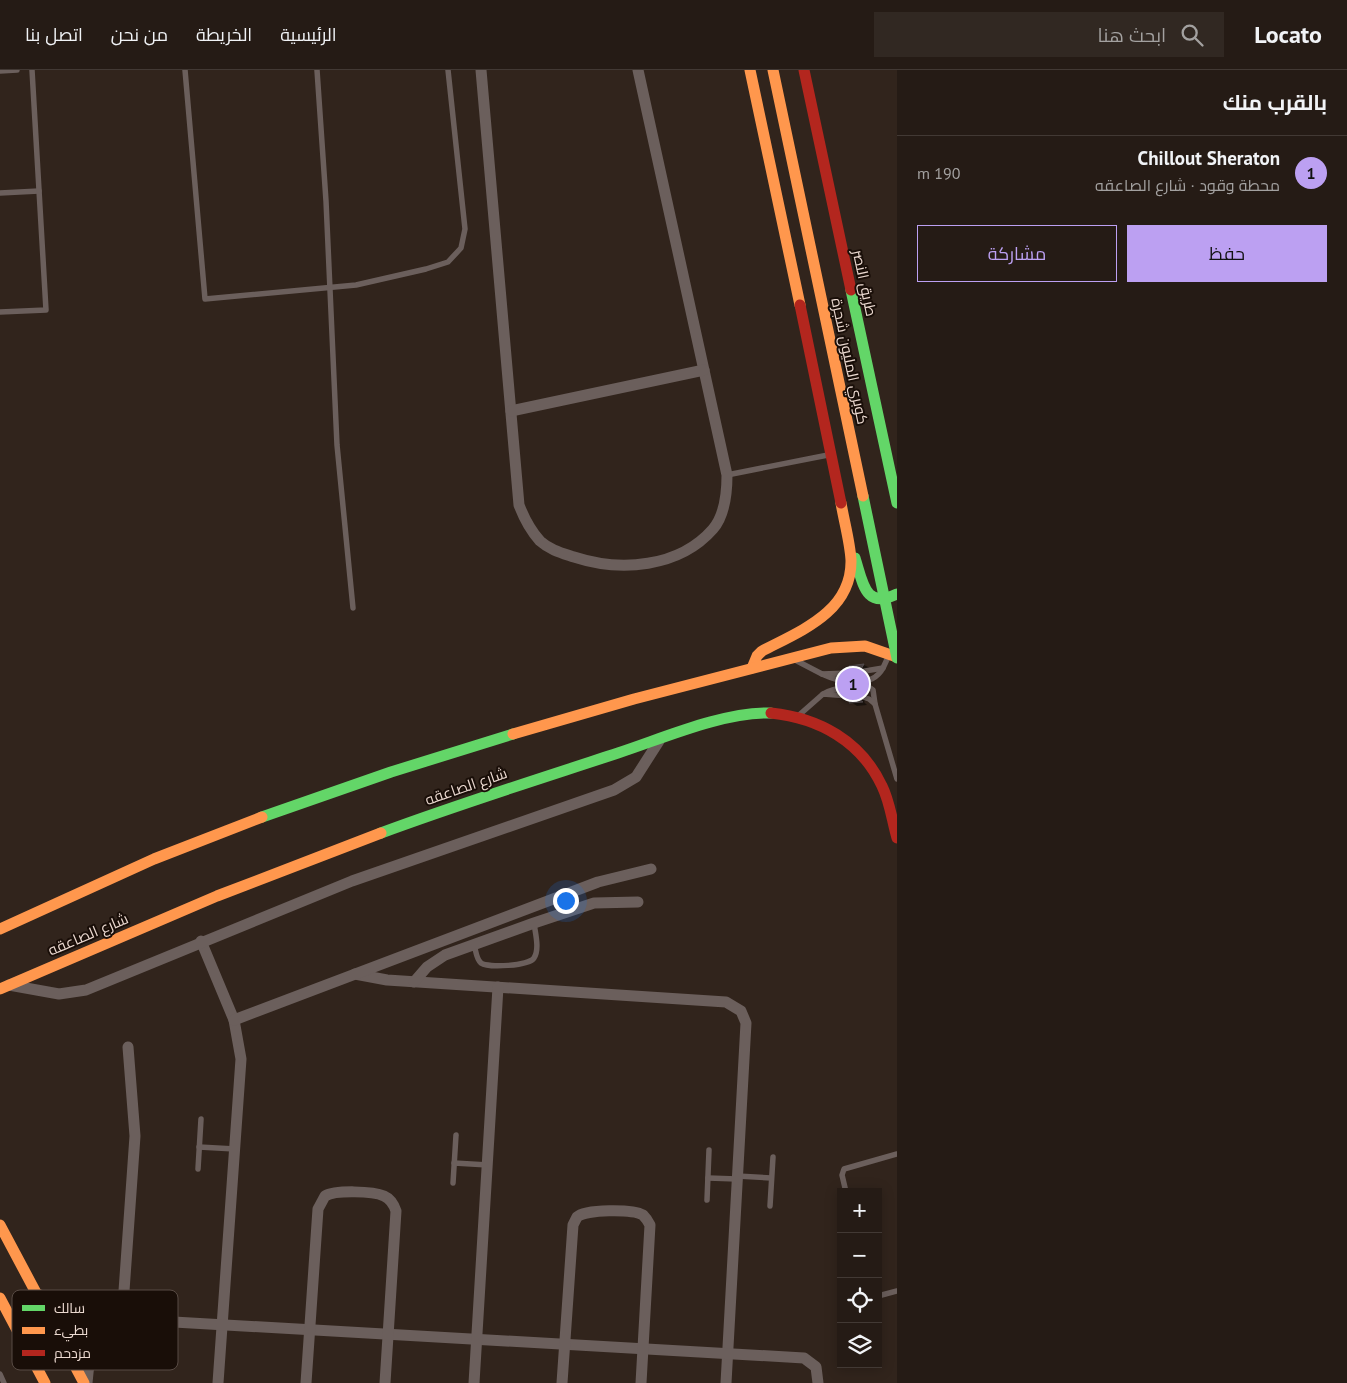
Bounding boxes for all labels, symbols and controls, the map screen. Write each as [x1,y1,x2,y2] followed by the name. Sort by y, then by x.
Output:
[874,12,1224,57] search box
[1254,19,1322,50] text: Locato
[1178,21,1206,49] icon: search
[25,23,83,46] text: اتصل بنا
[111,23,168,46] text: من نحن
[196,23,252,46] text: الخريطة
[280,23,337,46] text: الرئيسية
[1098,23,1166,47] text: ابحث هنا
[1223,89,1327,116] text: بالقرب منك
[1138,146,1280,170] text: Chillout Sheraton
[917,163,960,183] text: 190 m
[1306,163,1316,183] text: 1
[1095,175,1280,195] text: محطة وقود · شارع الصاعقه
[917,225,1117,282] button: مشاركة
[1127,225,1327,282] button: حفظ
[847,247,881,318] street label: طريق النصر
[824,296,873,427] street label: كوبري المليون شجرة
[837,665,869,703] pin: 1
[422,763,510,811] street label: شارع الصاعقه
[553,888,579,914] your location
[45,909,132,961] street label: شارع الصاعقه
[837,1188,882,1368] map controls
[837,1188,882,1233] button: +
[837,1233,882,1278] button: −
[837,1278,882,1323] button: locate
[12,1290,178,1370] legend
[54,1299,85,1317] text: سالك
[54,1321,88,1342] text: بطيء
[837,1323,882,1368] button: layers
[54,1344,91,1363] text: مزدحم

